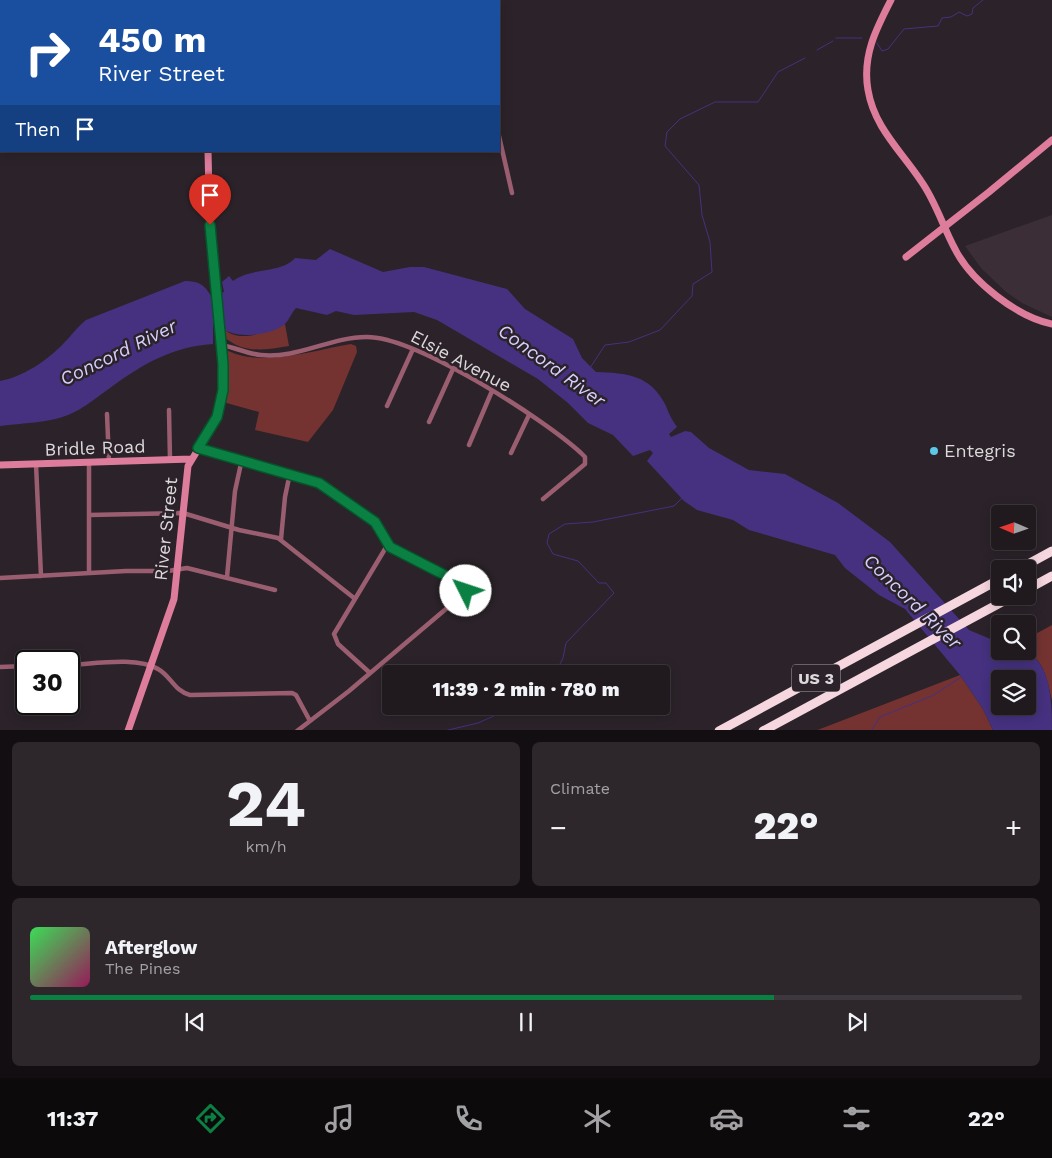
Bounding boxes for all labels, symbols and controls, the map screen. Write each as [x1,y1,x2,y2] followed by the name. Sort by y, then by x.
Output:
[98,19,207,61] text: 450 m
[15,20,80,85] icon: right
[98,61,225,86] text: River Street
[71,115,99,143] icon: arrive
[15,118,61,141] text: Then
[189,174,231,225] pin
[196,181,224,209] icon: arrive
[56,314,181,391] water label: Concord River
[494,319,610,412] water label: Concord River
[407,325,515,396] street label: Elsie Avenue
[44,435,146,460] street label: Bridle Road
[944,440,1016,461] place label: Entegris
[928,445,940,457] marker: Entegris
[150,476,181,582] street label: River Street
[991,505,1036,550] north arrow
[991,505,1036,715] map controls
[859,549,967,654] water label: Concord River
[991,560,1036,605] button: sound
[439,564,491,616] position arrow
[991,615,1036,660] button: search
[15,650,80,715] speed limit sign: 30
[792,664,840,691] road number: US 3
[991,670,1036,715] button: layers
[432,678,620,701] text: 11:39 · 2 min · 780 m
[226,766,306,842] text: 24
[550,779,610,798] text: Climate
[754,804,818,848] text: 22°
[550,811,567,844] text: −
[1005,811,1022,844] text: +
[245,837,287,856] text: km/h
[105,936,197,959] text: Afterglow
[105,959,181,978] text: The Pines
[181,1008,209,1036] icon: previous
[512,1008,540,1036] icon: pause
[843,1008,871,1036] icon: next
[193,1101,228,1136] icon: directions
[322,1101,357,1136] icon: music
[451,1101,486,1136] icon: phone
[580,1101,615,1136] icon: climate
[709,1101,744,1136] icon: car
[839,1101,874,1136] icon: filters
[47,1106,99,1131] text: 11:37
[968,1106,1005,1131] text: 22°

